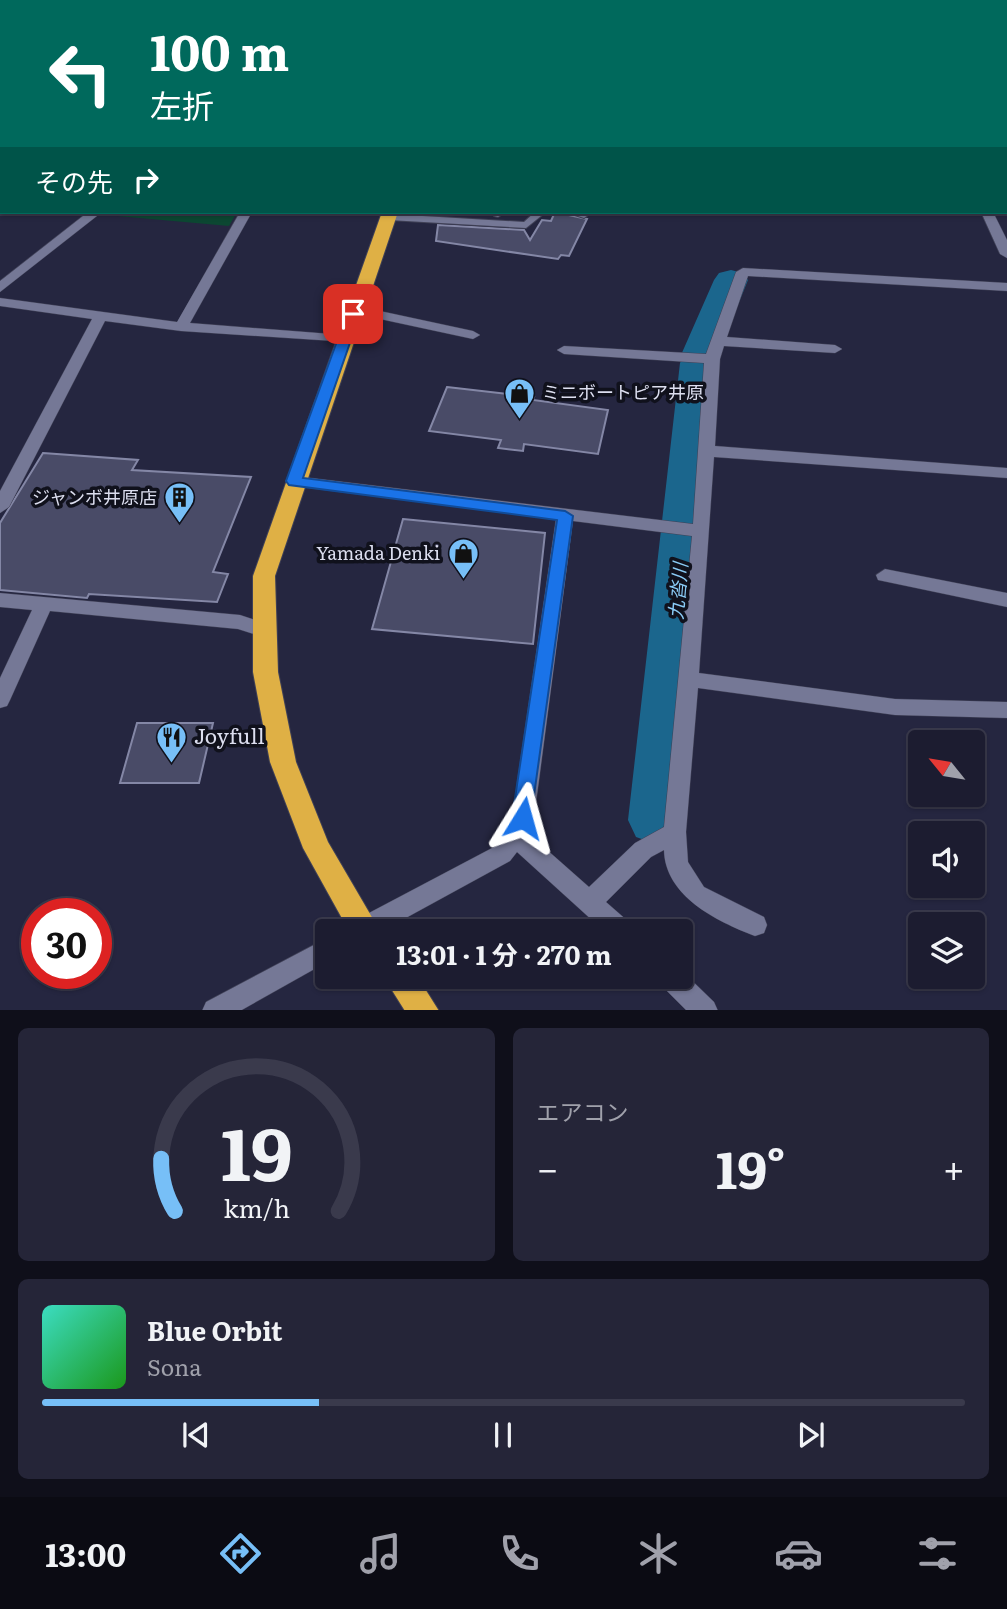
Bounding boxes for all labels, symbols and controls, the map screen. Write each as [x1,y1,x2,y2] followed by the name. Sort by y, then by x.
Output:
[150,13,289,86] text: 100 m
[35,28,126,119] icon: left
[150,80,214,128] text: 左折
[35,161,113,200] text: その先
[127,161,165,199] icon: right
[323,284,383,344] pin
[334,295,372,333] icon: arrive
[502,376,536,420] shop icon: ミニボートピア井原
[542,378,704,405] place label: ミニボートピア井原
[163,481,197,525] building icon: ジャンボ井原店
[32,483,157,510] place label: ジャンボ井原店
[446,537,480,581] shop icon: Yamada Denki
[316,539,440,566] place label: Yamada Denki
[661,559,694,621] water label: 九沓川
[194,719,264,750] place label: Joyfull
[154,720,188,764] restaurant icon: Joyfull
[908,730,985,807] north arrow
[908,730,985,989] map controls
[486,781,560,855] position arrow
[908,821,985,898] button: sound
[21,898,112,989] speed limit sign: 30
[908,912,985,989] button: layers
[396,934,612,973] text: 13:01 · 1 分 · 270 m
[537,1094,629,1128] text: エアコン
[220,1095,292,1203] text: 19
[716,1128,786,1205] text: 19°
[537,1138,559,1195] text: −
[943,1138,965,1195] text: +
[223,1188,290,1225] text: km/h
[147,1310,282,1349] text: Blue Orbit
[147,1349,202,1383] text: Sona
[177,1416,215,1454] icon: previous
[484,1416,522,1454] icon: pause
[792,1416,830,1454] icon: next
[45,1529,126,1577] text: 13:00
[216,1529,265,1578] icon: directions
[356,1529,405,1578] icon: music
[495,1529,544,1578] icon: phone
[634,1529,683,1578] icon: climate
[774,1529,823,1578] icon: car
[913,1529,962,1578] icon: filters

